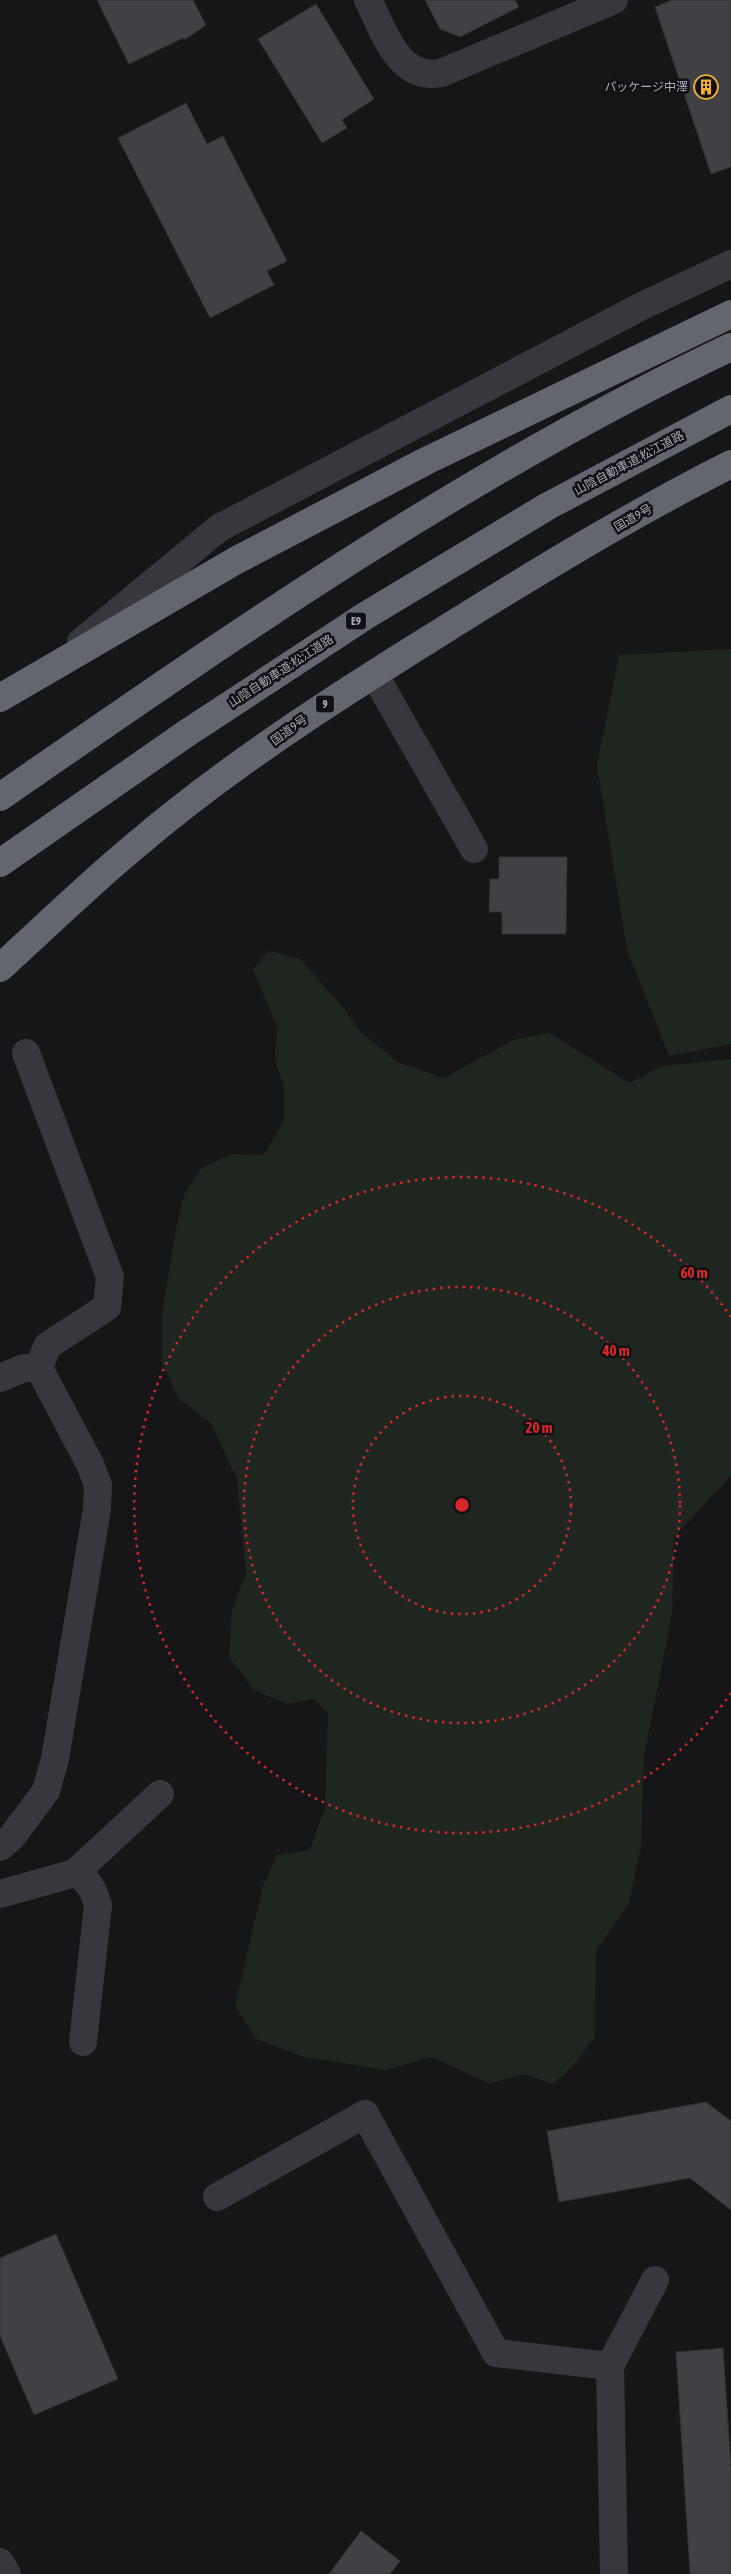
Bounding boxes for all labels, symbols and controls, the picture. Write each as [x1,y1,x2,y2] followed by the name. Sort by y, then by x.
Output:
[693,74,719,100] building icon: パッケージ中澤
[604,80,688,94] place label: パッケージ中澤
[572,428,686,498] street label: 山陰自動車道;松江道路
[611,502,655,534] street label: 国道9号
[346,612,366,630] road number: E9
[226,632,336,710] street label: 山陰自動車道;松江道路
[316,696,334,712] road number: 9
[268,712,310,748] street label: 国道9号
[681,1264,708,1281] text: 60 m
[602,1342,630,1359] text: 40 m
[526,1419,553,1436] text: 20 m
[453,1496,471,1514] centre of rings

